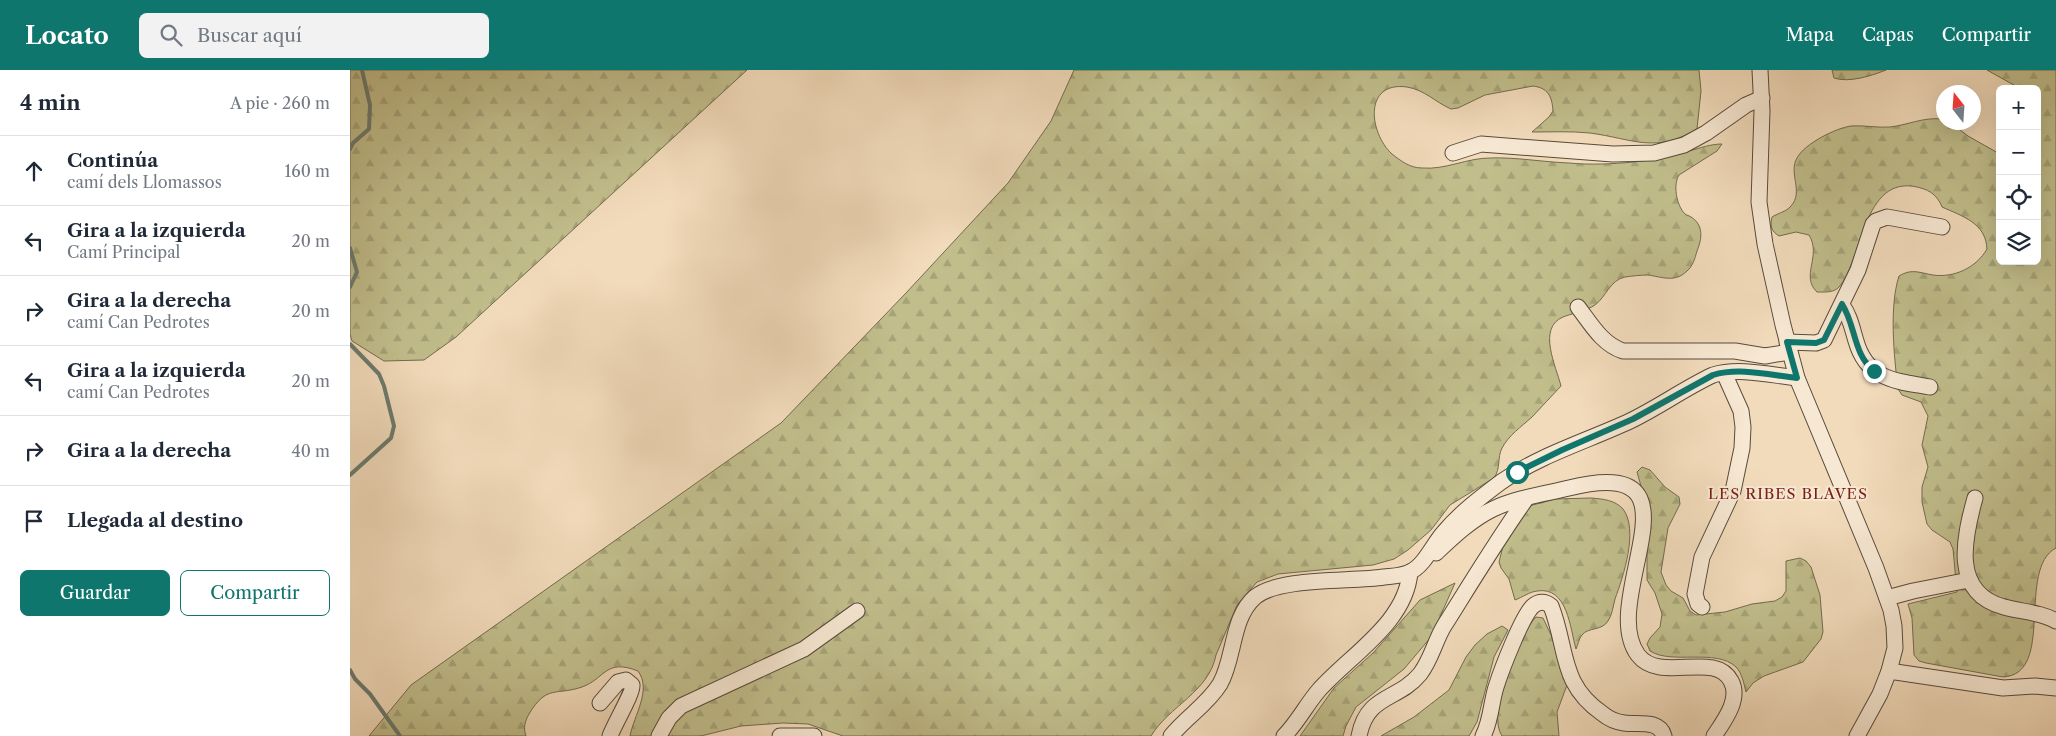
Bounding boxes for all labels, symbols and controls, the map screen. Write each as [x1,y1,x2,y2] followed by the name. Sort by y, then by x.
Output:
[139,13,489,58] search box
[25,21,109,50] text: Locato
[157,21,185,49] icon: search
[197,24,302,47] text: Buscar aquí
[1786,24,1834,46] text: Mapa
[1862,24,1914,46] text: Capas
[1942,24,2031,46] text: Compartir
[1936,85,1981,130] north arrow
[1996,85,2041,265] map controls
[1996,85,2041,130] button: +
[20,90,81,115] text: 4 min
[230,93,330,113] text: A pie · 260 m
[1996,130,2041,175] button: −
[67,149,158,172] text: Continúa
[20,157,48,185] icon: ahead
[285,161,330,181] text: 160 m
[67,172,222,192] text: camí dels Llomassos
[1996,175,2041,220] button: locate
[67,219,246,242] text: Gira a la izquierda
[1996,220,2041,265] button: layers
[20,227,48,255] icon: left
[291,231,330,251] text: 20 m
[67,242,180,262] text: Camí Principal
[67,289,231,312] text: Gira a la derecha
[20,297,48,325] icon: right
[291,301,330,321] text: 20 m
[67,312,210,332] text: camí Can Pedrotes
[67,359,246,382] text: Gira a la izquierda
[1863,360,1886,383] route end
[20,367,48,395] icon: left
[291,371,330,391] text: 20 m
[67,382,210,402] text: camí Can Pedrotes
[20,437,48,465] icon: right
[67,439,231,462] text: Gira a la derecha
[291,441,330,461] text: 40 m
[1506,461,1529,484] route start
[1708,484,1868,503] district label: LES RIBES BLAVES
[20,507,48,535] icon: arrive
[67,509,243,532] text: Llegada al destino
[20,570,170,616] button: Guardar
[180,570,330,616] button: Compartir

